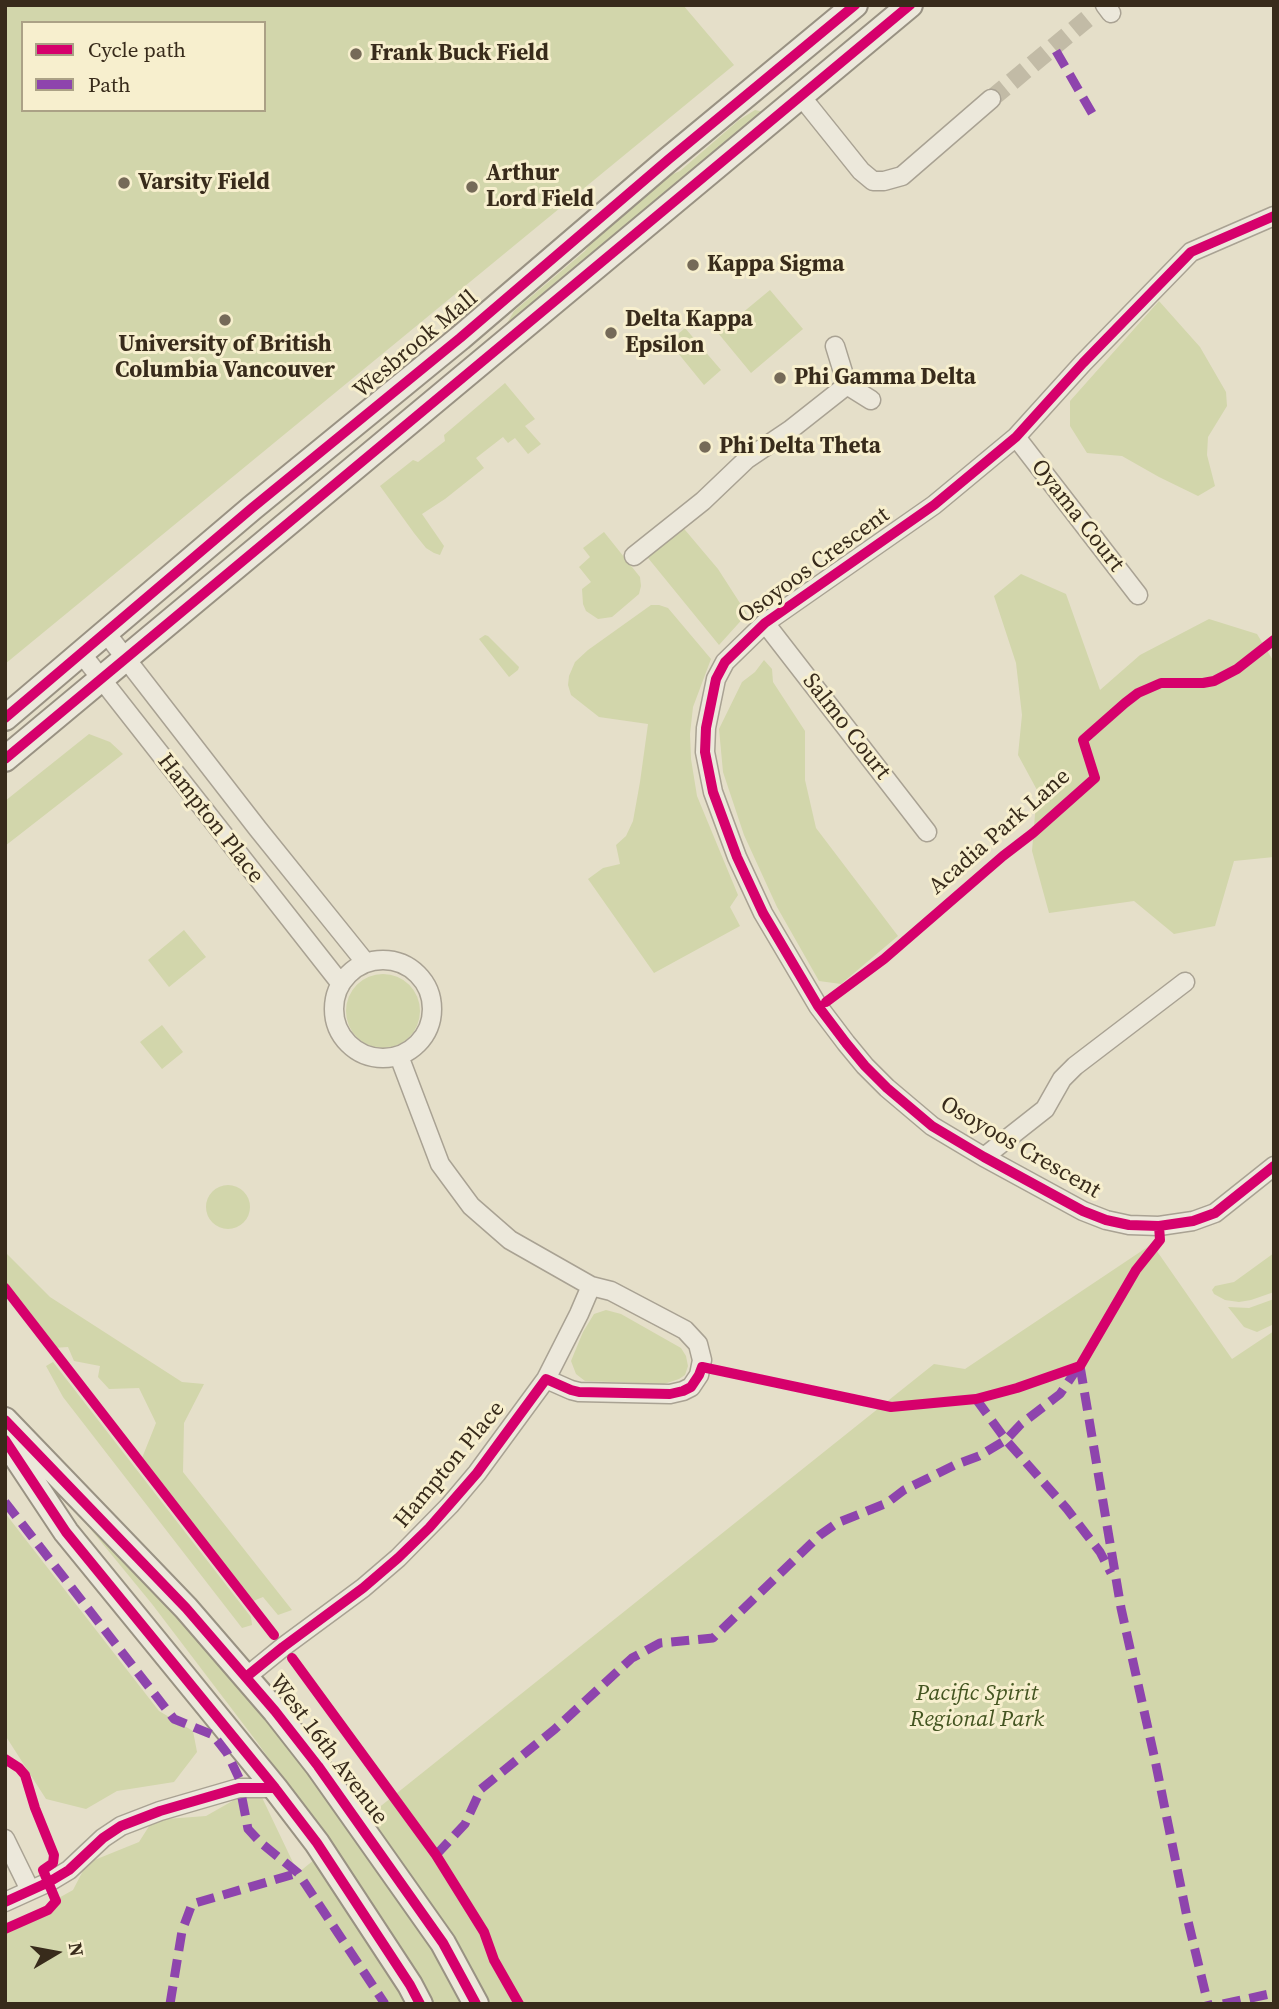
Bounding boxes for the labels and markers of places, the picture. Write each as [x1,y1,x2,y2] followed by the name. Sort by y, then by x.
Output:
[370,40,549,68] place label: Frank Buck Field
[348,46,364,62] marker: Frank Buck Field
[486,160,594,214] place label: Arthur Lord Field
[138,169,270,197] place label: Varsity Field
[116,175,132,191] marker: Varsity Field
[464,179,480,195] marker: Arthur Lord Field
[707,251,844,279] place label: Kappa Sigma
[685,257,701,273] marker: Kappa Sigma
[625,306,753,360] place label: Delta Kappa Epsilon
[217,312,233,328] marker: University of British Columbia Vancouver
[603,325,619,341] marker: Delta Kappa Epsilon
[115,331,335,385] place label: University of British Columbia Vancouver
[794,364,976,392] place label: Phi Gamma Delta
[772,370,788,386] marker: Phi Gamma Delta
[719,433,881,461] place label: Phi Delta Theta
[697,439,713,455] marker: Phi Delta Theta

